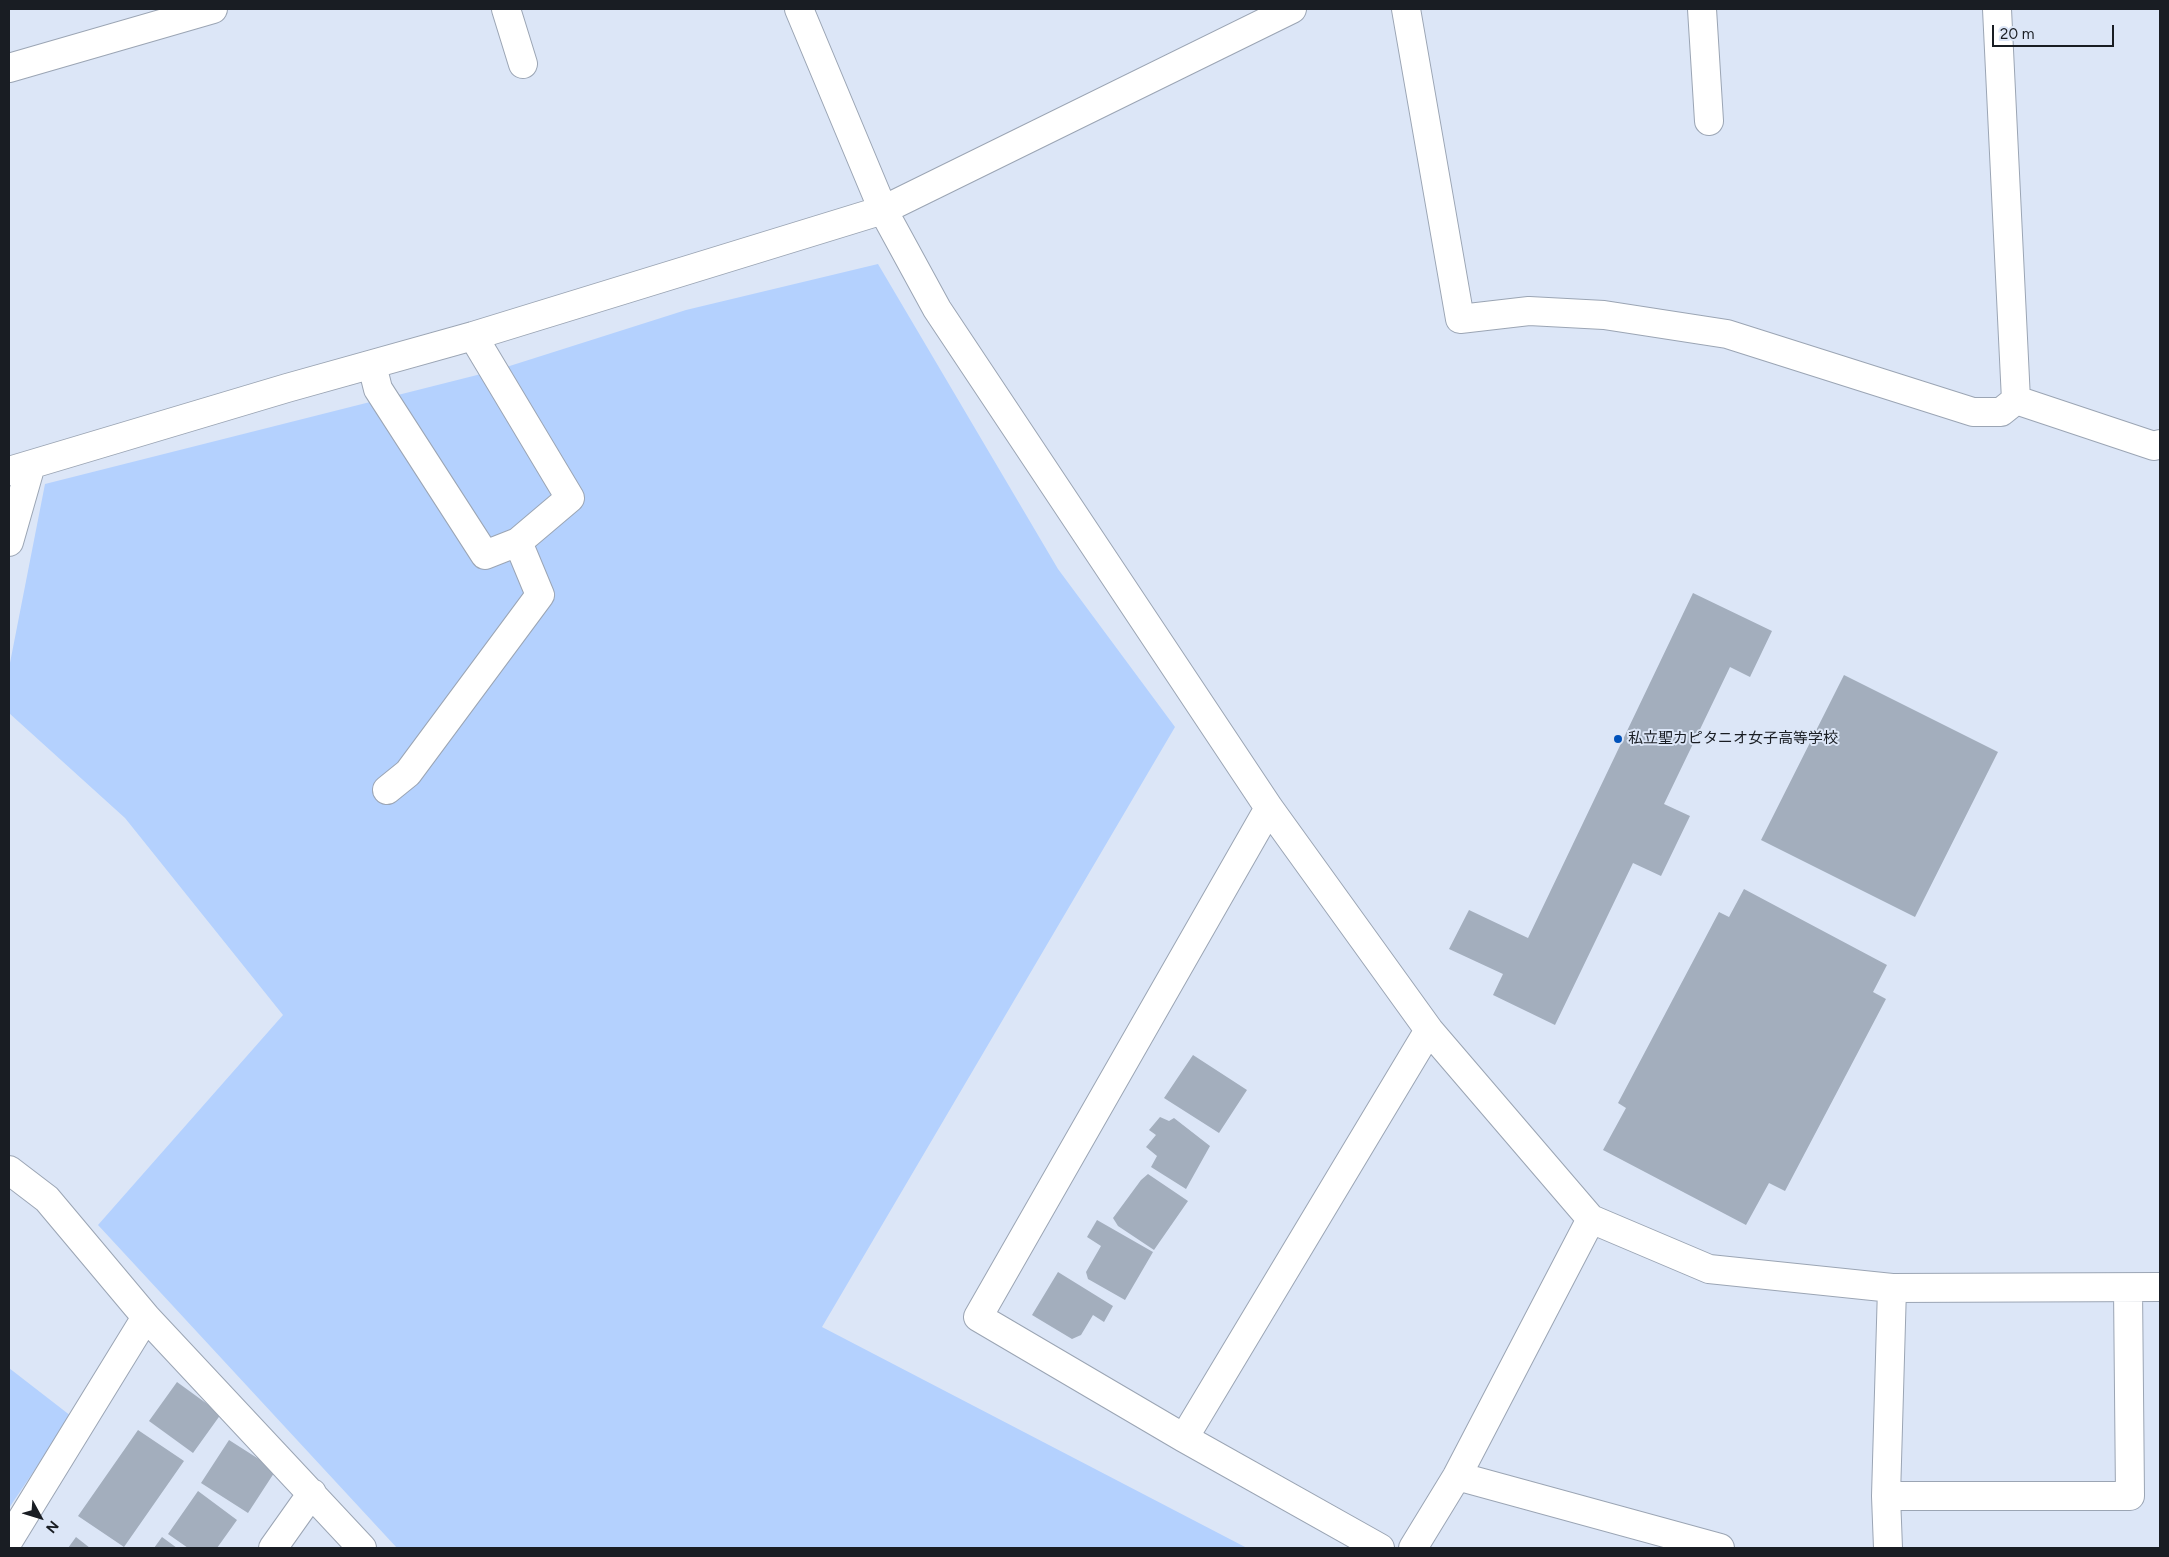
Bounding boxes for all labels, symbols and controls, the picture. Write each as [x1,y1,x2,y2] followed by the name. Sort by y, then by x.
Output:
[1994,15,2116,47] scale bar
[2000,25,2034,43] text: 20 m
[1628,730,1838,748] place label: 私立聖カピタニオ女子高等学校
[1612,733,1624,745] marker: 私立聖カピタニオ女子高等学校
[15,1492,65,1542] north arrow
[42,1517,62,1536] text: N

